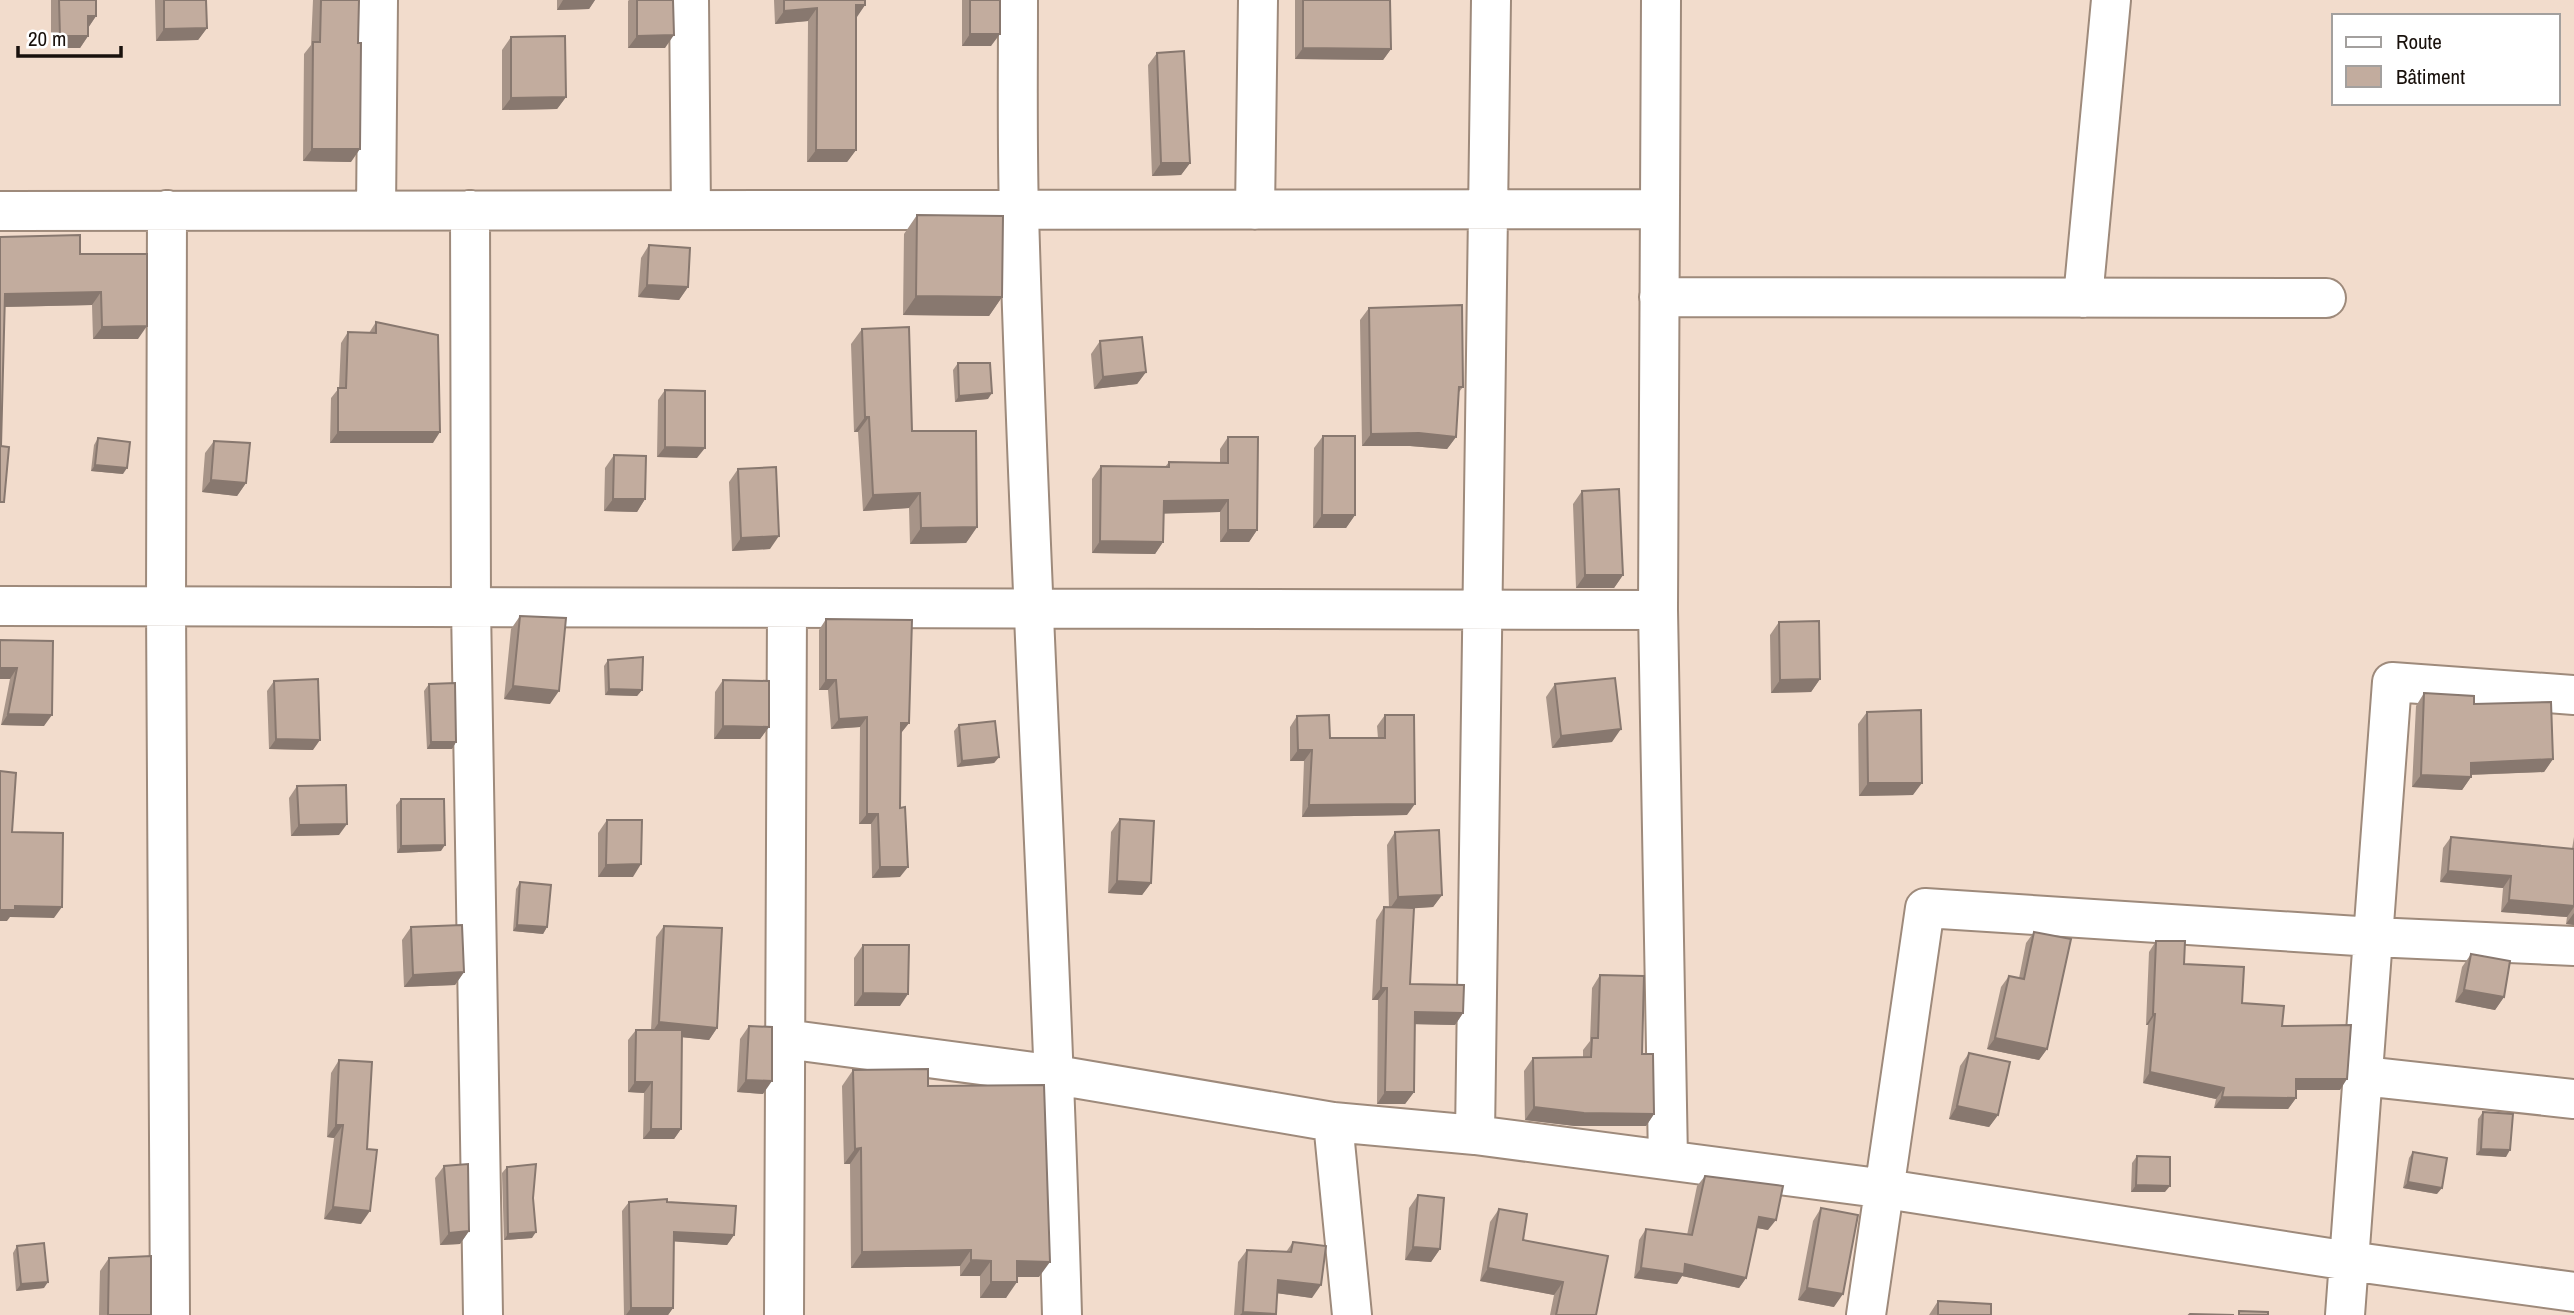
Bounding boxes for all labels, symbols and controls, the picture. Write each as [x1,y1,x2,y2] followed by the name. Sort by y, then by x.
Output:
[18,14,121,58] scale bar
[2332,14,2560,105] legend
[28,24,66,53] text: 20 m
[2396,27,2442,56] text: Route
[2396,62,2465,91] text: Bâtiment

